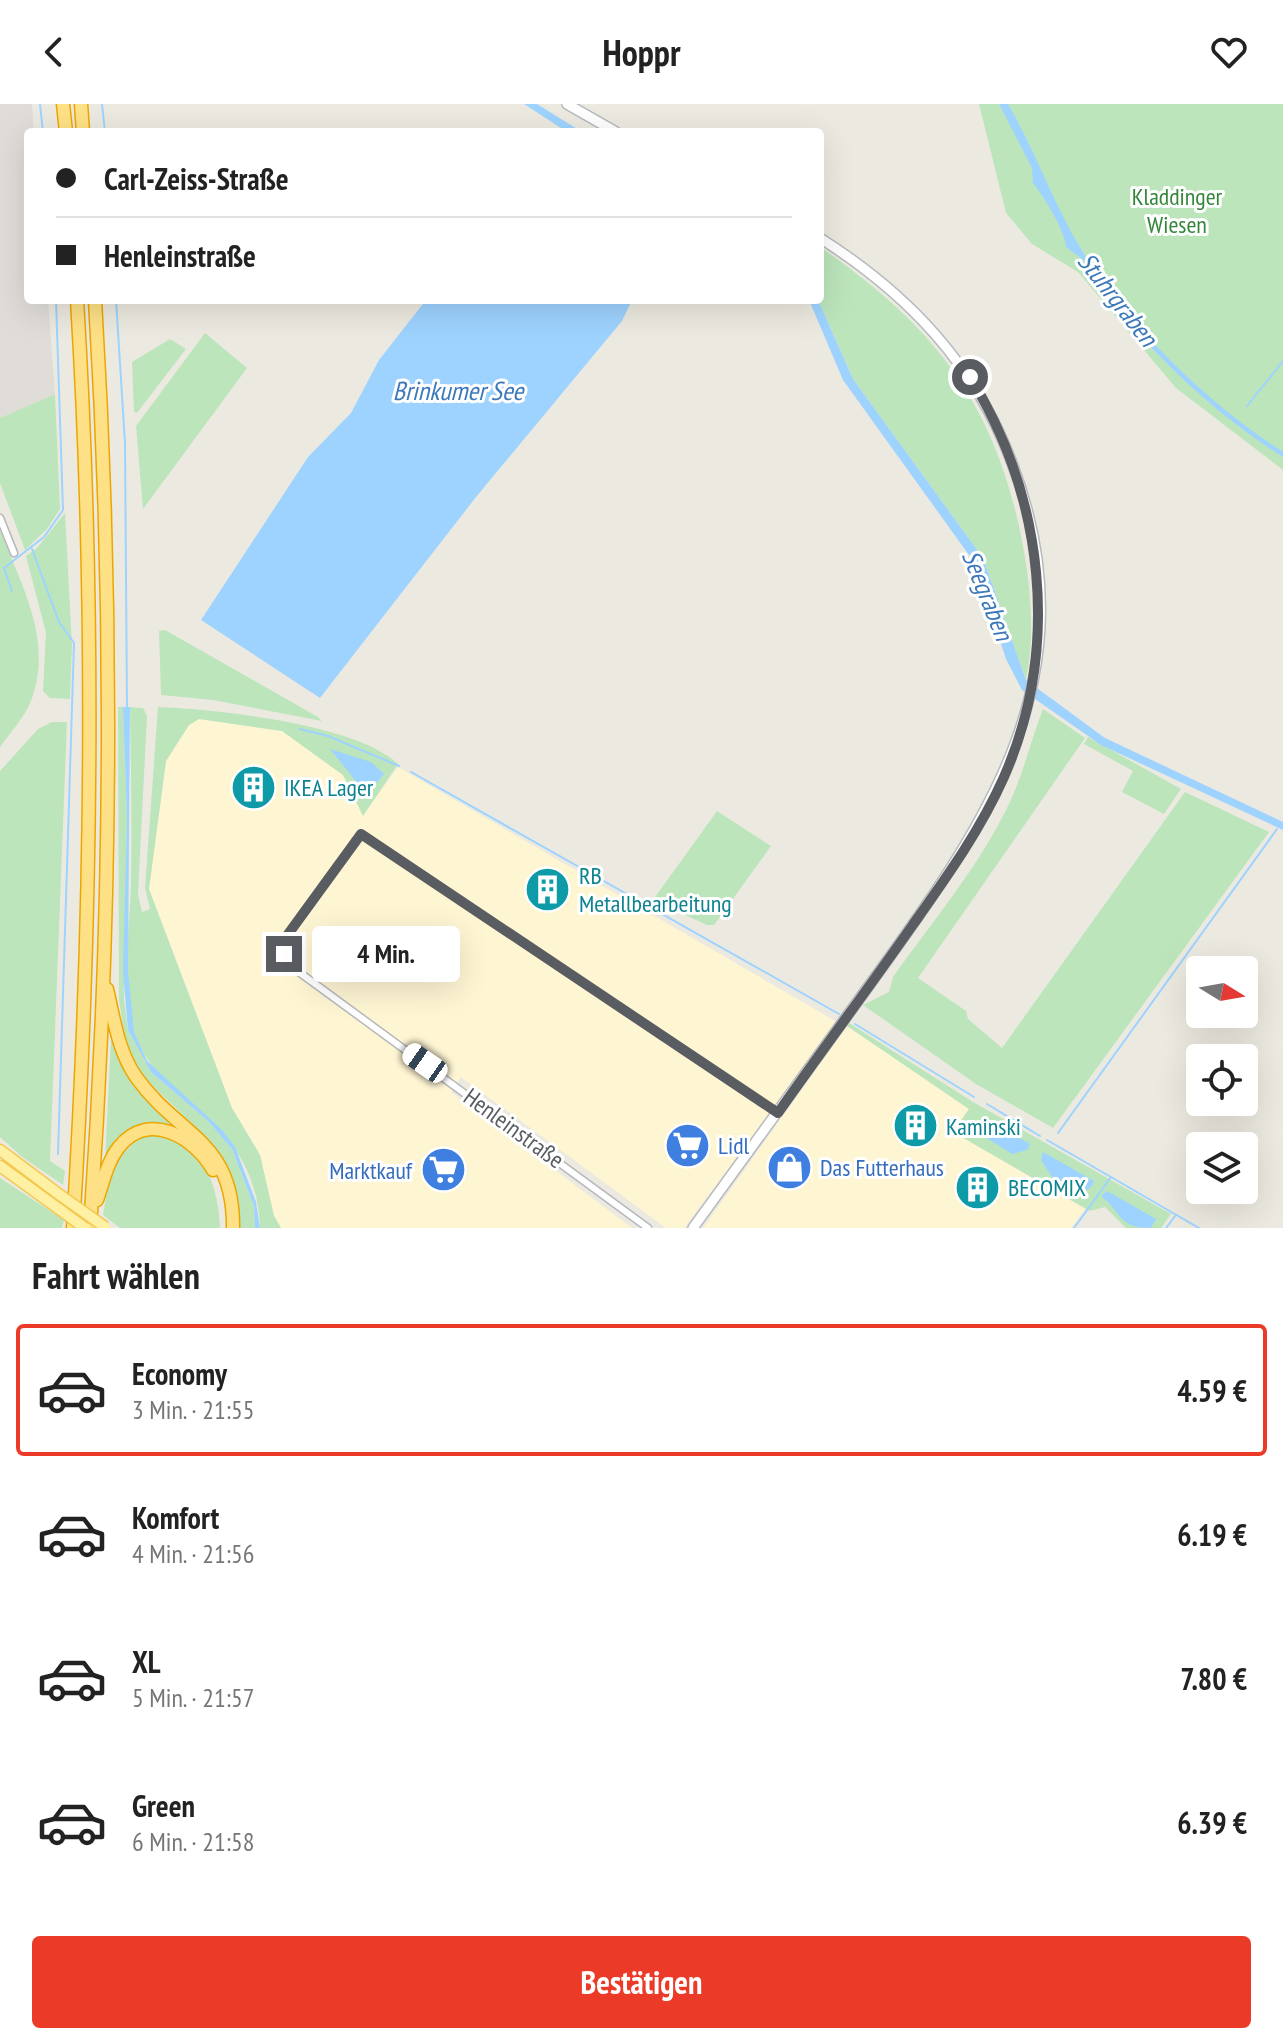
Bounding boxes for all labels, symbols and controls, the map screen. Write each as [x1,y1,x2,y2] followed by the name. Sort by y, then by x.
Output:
[603,29,680,76] text: Hoppr
[32,30,76,74] icon: back
[1207,30,1251,74] icon: heart
[104,159,289,198] text: Carl-Zeiss-Straße
[1132,181,1223,240] park label: Kladdinger Wiesen
[104,236,256,275] text: Henleinstraße
[1071,245,1166,354] water label: Stuhrgraben
[952,359,988,395] route start
[393,374,526,407] water label: Brinkumer See
[955,545,1022,646] water label: Seegraben
[229,763,277,811] building icon: IKEA Lager
[284,772,374,803] place label: IKEA Lager
[579,860,732,919] place label: RB Metallbearbeitung
[524,865,572,913] building icon: RB Metallbearbeitung
[312,926,460,982] callout: 4 Min.
[266,936,302,972] route end
[357,937,415,970] text: 4 Min.
[1186,956,1258,1028] north arrow
[1186,956,1258,1204] map controls
[398,1039,452,1087] car
[1186,1044,1258,1116] button: locate
[458,1081,570,1175] street label: Henleinstraße
[891,1102,939,1150] building icon: Kaminski
[946,1111,1021,1142] place label: Kaminski
[663,1121,711,1169] supermarket icon: Lidl
[718,1130,750,1161] place label: Lidl
[1186,1132,1258,1204] button: layers
[765,1143,813,1191] shop icon: Das Futterhaus
[419,1146,467,1194] supermarket icon: Marktkauf
[820,1152,944,1183] place label: Das Futterhaus
[329,1155,413,1186] place label: Marktkauf
[953,1163,1001,1211] building icon: BECOMIX
[1008,1172,1086,1203] place label: BECOMIX
[32,1252,200,1299] text: Fahrt wählen
[36,1354,108,1426] icon: car
[132,1354,227,1393] text: Economy
[1177,1371,1247,1410] text: 4.59 €
[132,1393,254,1426] text: 3 Min. · 21:55
[36,1498,108,1570] icon: car
[132,1498,219,1537] text: Komfort
[1177,1515,1247,1554] text: 6.19 €
[132,1537,254,1570] text: 4 Min. · 21:56
[36,1642,108,1714] icon: car
[132,1642,161,1681] text: XL
[1180,1659,1247,1698] text: 7.80 €
[132,1681,254,1714] text: 5 Min. · 21:57
[36,1786,108,1858] icon: car
[132,1786,195,1825] text: Green
[1177,1803,1247,1842] text: 6.39 €
[132,1825,254,1858] text: 6 Min. · 21:58
[32,1936,1251,2028] button: Bestätigen

